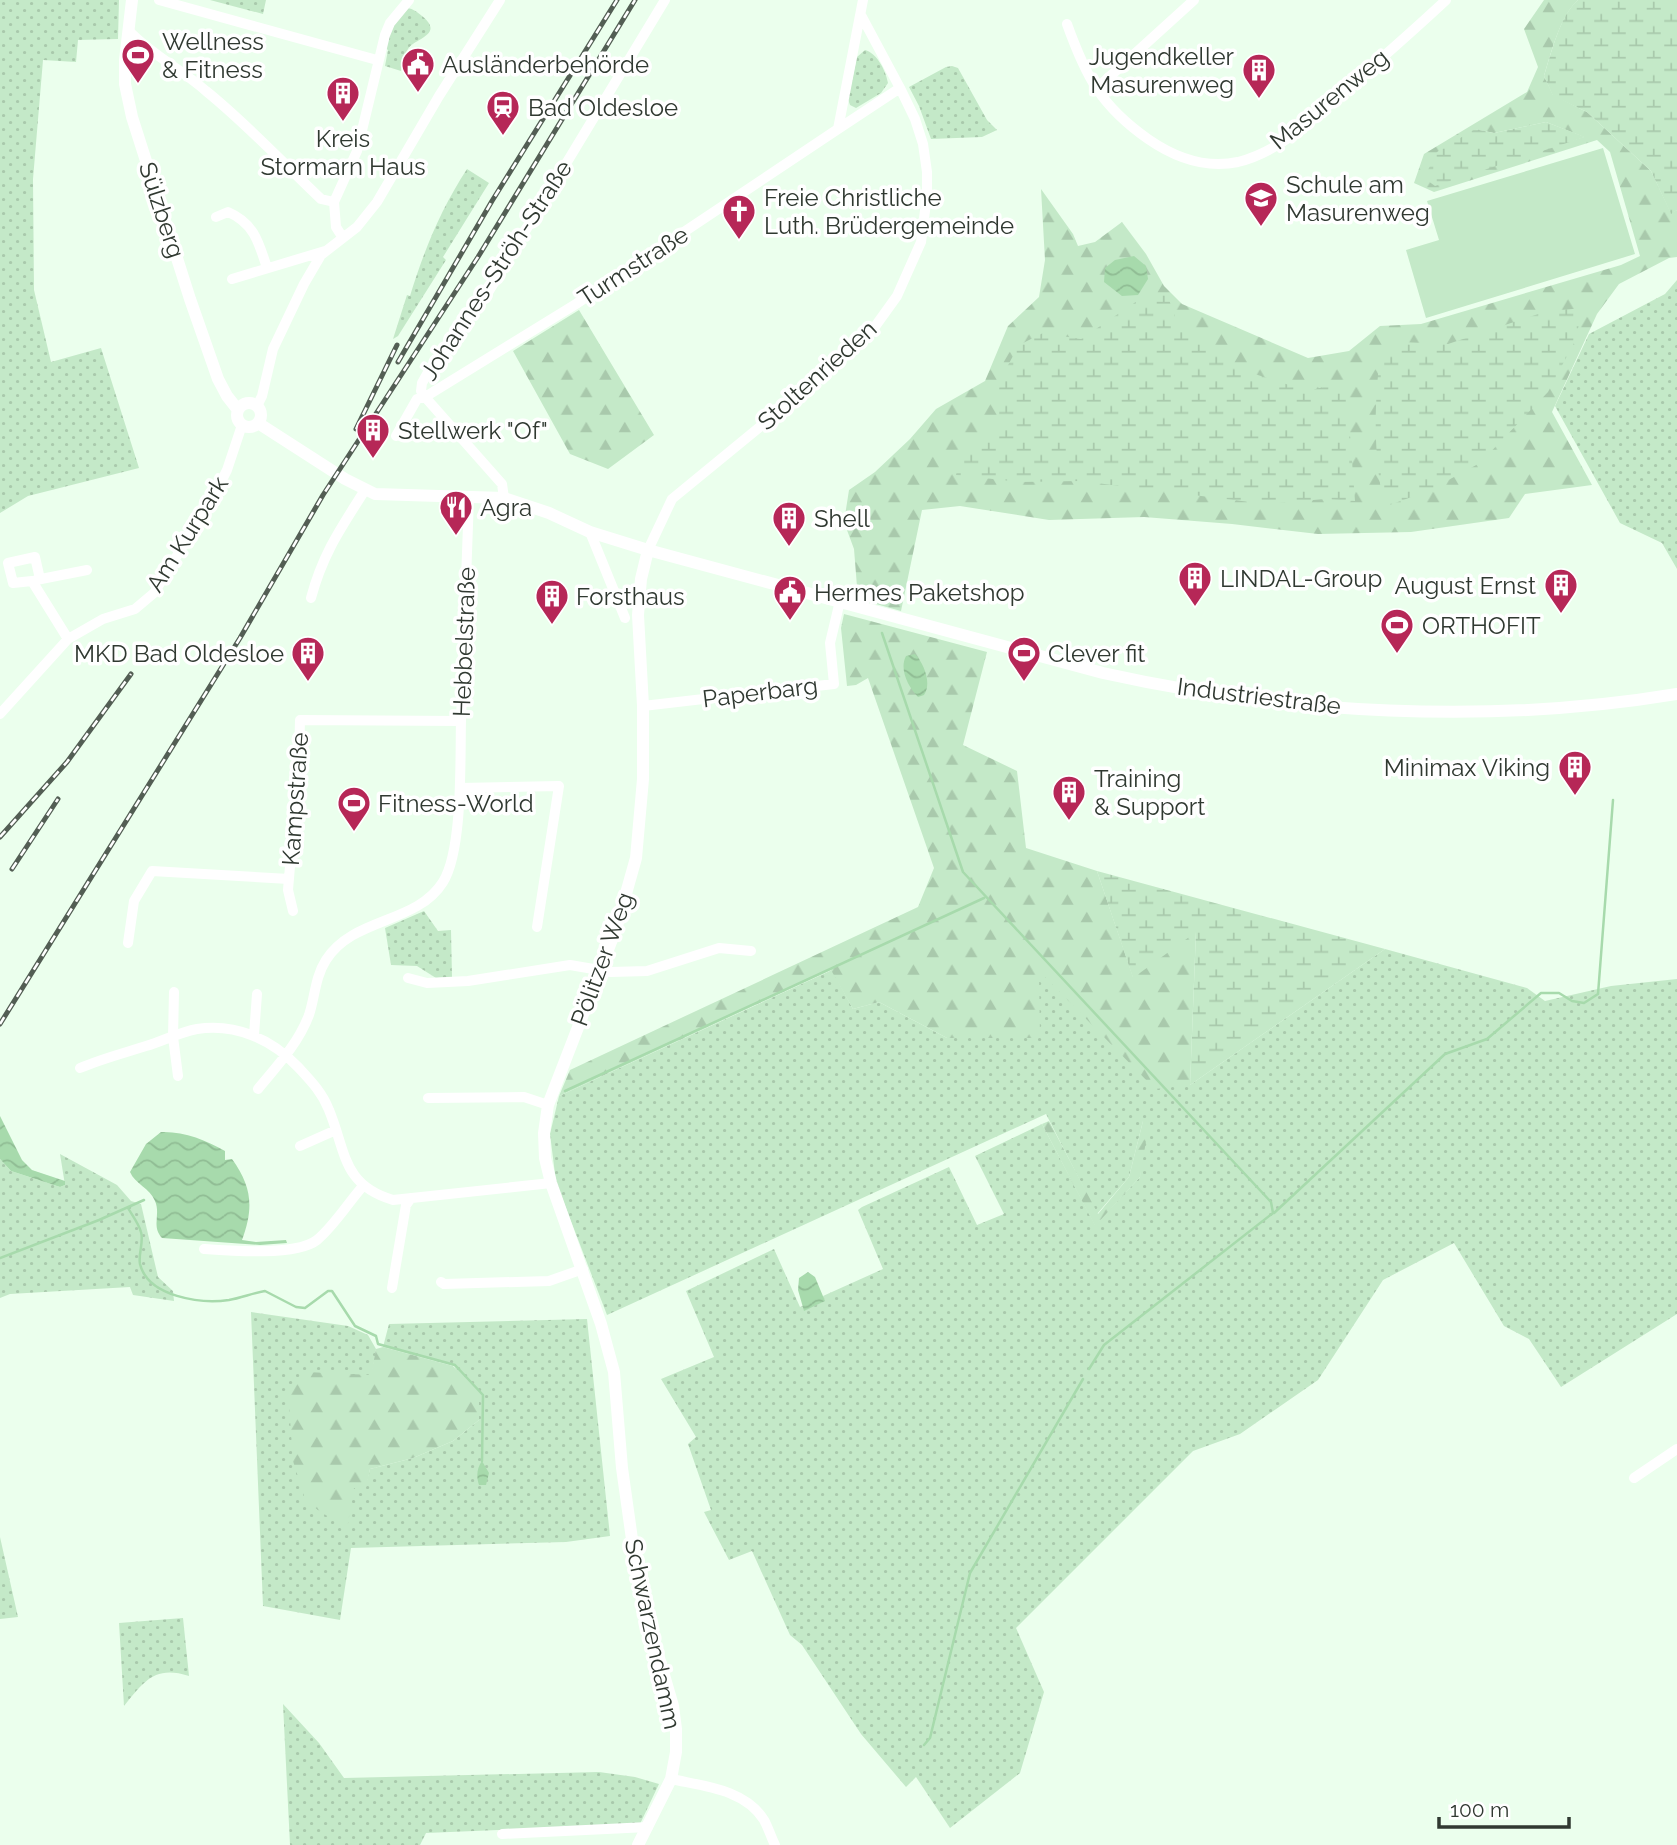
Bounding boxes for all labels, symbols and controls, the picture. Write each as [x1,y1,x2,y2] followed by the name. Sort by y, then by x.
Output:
[162,27,264,84] place label: Wellness & Fitness
[119,36,157,85] sports icon: Wellness & Fitness
[1089,42,1235,99] place label: Jugendkeller Masurenweg
[1264,43,1394,155] street label: Masurenweg
[399,45,437,94] public building icon: Ausländerbehörde
[442,50,649,79] place label: Ausländerbehörde
[1240,51,1278,100] building icon: Jugendkeller Masurenweg
[324,74,362,123] building icon: Kreis Stormarn Haus
[484,88,522,137] station icon: Bad Oldesloe
[528,93,678,122] place label: Bad Oldesloe
[260,124,426,181] place label: Kreis Stormarn Haus
[414,155,578,385] street label: Johannes-Ströh-Straße
[133,158,191,262] street label: Sülzberg
[1286,170,1430,227] place label: Schule am Masurenweg
[1242,179,1280,228] school or university icon: Schule am Masurenweg
[764,183,1014,240] place label: Freie Christliche Luth. Brüdergemeinde
[720,192,758,241] church icon: Freie Christliche Luth. Brüdergemeinde
[572,220,694,312] street label: Turmstraße
[752,314,882,436] street label: Stoltenrieden
[354,411,392,460] building icon: Stellwerk "Of"
[398,416,548,445] place label: Stellwerk "Of"
[140,470,234,597] street label: Am Kurpark
[437,488,475,537] restaurant icon: Agra
[480,493,532,522] place label: Agra
[770,499,808,548] building icon: Shell
[814,504,870,533] place label: Shell
[1176,559,1214,608] building icon: LINDAL-Group
[1220,564,1382,593] place label: LINDAL-Group
[447,566,481,718] street label: Hebbelstraße
[1542,566,1580,615] building icon: August Ernst
[1394,571,1536,600] place label: August Ernst
[771,573,809,622] public building icon: Hermes Paketshop
[533,577,571,626] building icon: Forsthaus
[814,578,1025,607] place label: Hermes Paketshop
[576,582,685,611] place label: Forsthaus
[1378,606,1416,655] sports icon: ORTHOFIT
[1422,611,1541,640] place label: ORTHOFIT
[289,634,327,683] building icon: MKD Bad Oldesloe
[1005,634,1043,683] sports icon: Clever fit
[74,639,284,668] place label: MKD Bad Oldesloe
[1048,639,1145,668] place label: Clever fit
[701,671,819,713] street label: Paperbarg
[1175,672,1343,720] street label: Industriestraße
[276,731,314,867] street label: Kampstraße
[1556,748,1594,797] building icon: Minimax Viking
[1384,753,1550,782] place label: Minimax Viking
[1094,764,1205,821] place label: Training & Support
[1050,773,1088,822] building icon: Training & Support
[335,784,373,833] sports icon: Fitness-World
[378,789,534,818] place label: Fitness-World
[564,888,640,1030] street label: Pölitzer Weg
[619,1536,687,1732] street label: Schwarzendamm
[1439,1786,1568,1830] scale bar
[1450,1797,1509,1822] text: 100 m

